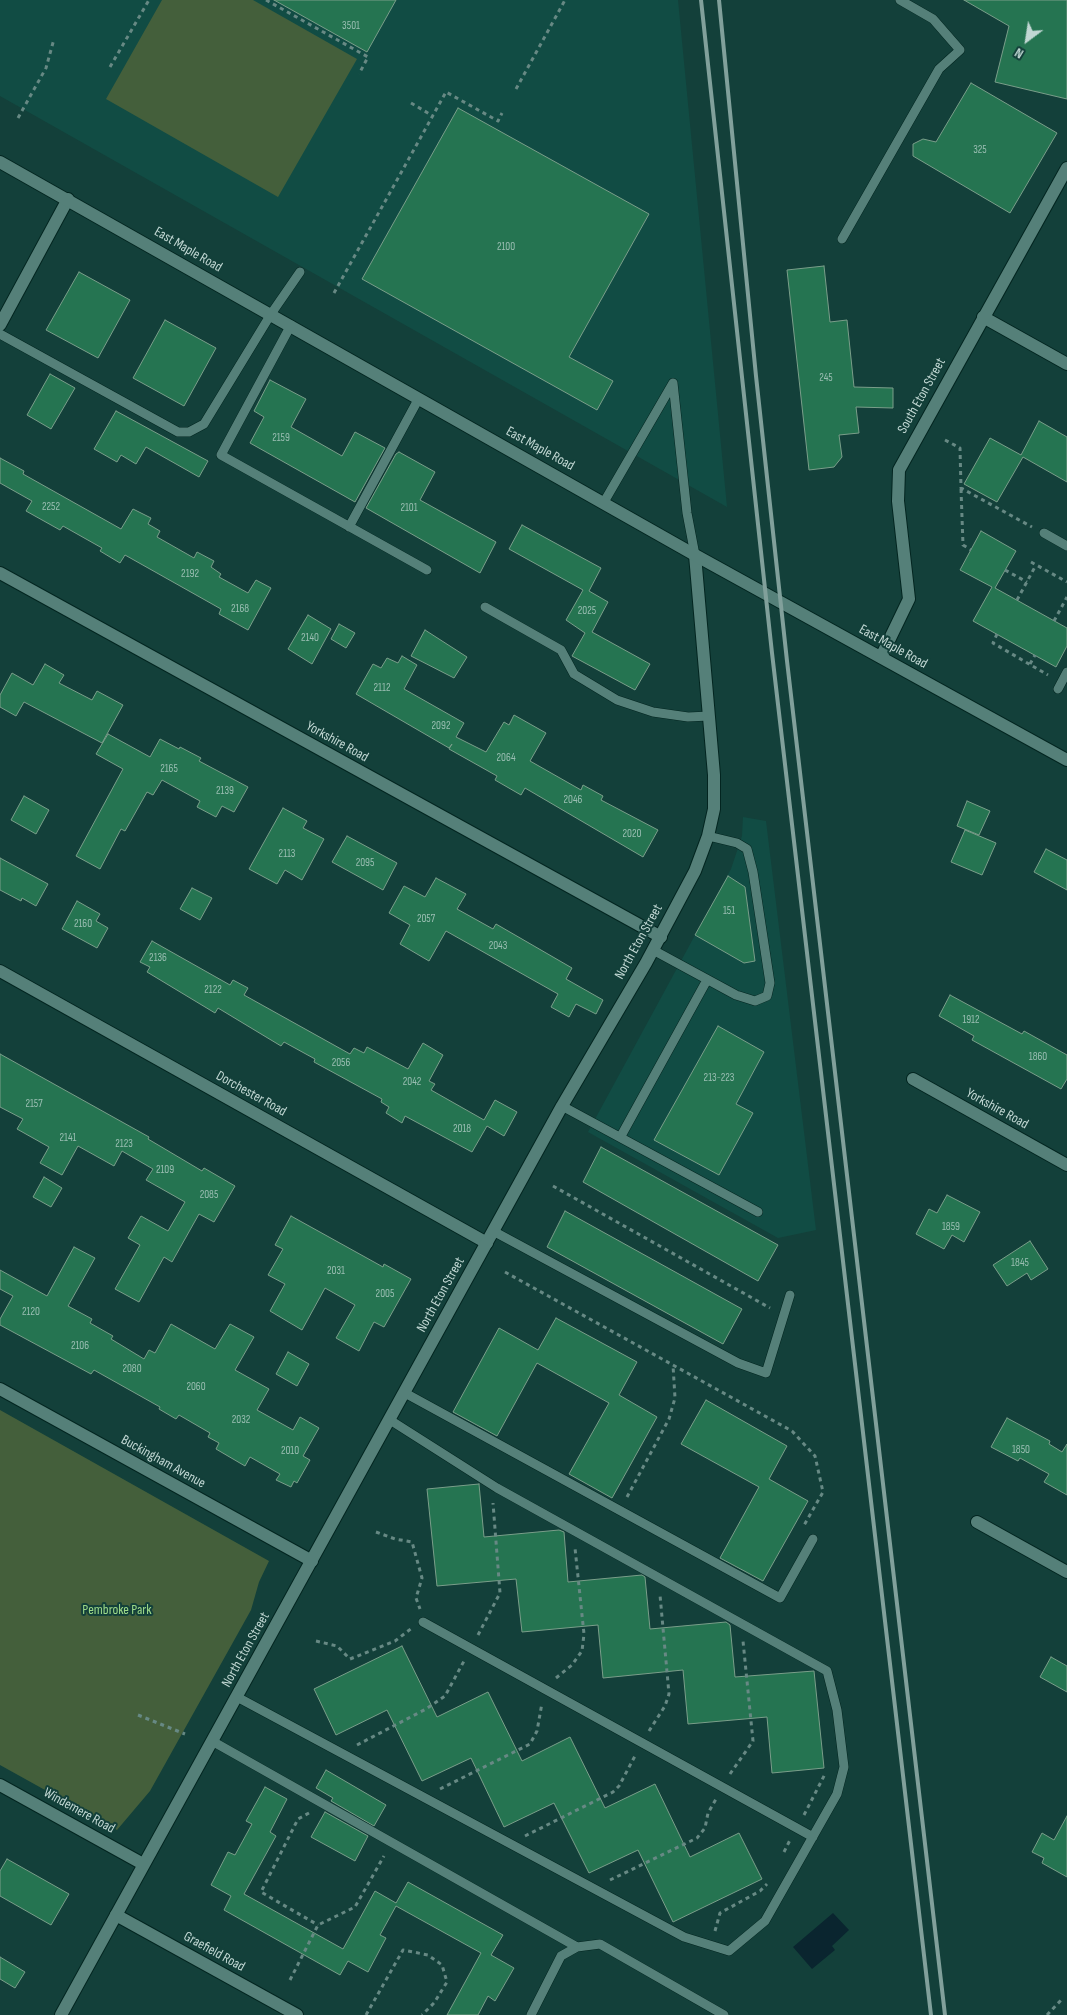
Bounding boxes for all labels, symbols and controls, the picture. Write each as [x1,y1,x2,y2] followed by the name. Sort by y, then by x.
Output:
[1002,15,1052,65] north arrow
[342,19,360,33] house number: 3501
[1011,44,1027,63] text: N
[973,143,987,157] house number: 325
[151,224,225,276] street label: East Maple Road
[497,240,515,254] house number: 2100
[894,355,950,437] street label: South Eton Street
[819,371,833,385] house number: 245
[503,423,577,475] street label: East Maple Road
[272,431,290,445] house number: 2159
[42,500,60,514] house number: 2252
[400,501,418,515] house number: 2101
[181,567,199,581] house number: 2192
[231,602,249,616] house number: 2168
[578,604,596,618] house number: 2025
[856,621,930,673] street label: East Maple Road
[301,631,319,645] house number: 2140
[374,681,390,695] house number: 2112
[303,718,371,766] street label: Yorkshire Road
[432,719,450,733] house number: 2092
[496,751,516,765] house number: 2064
[160,762,178,776] house number: 2165
[216,784,234,798] house number: 2139
[564,793,582,807] house number: 2046
[623,827,641,841] house number: 2020
[279,847,295,861] house number: 2113
[356,856,374,870] house number: 2095
[611,902,667,982] street label: North Eton Street
[723,904,735,918] house number: 151
[417,912,435,926] house number: 2057
[74,917,92,931] house number: 2160
[489,939,507,953] house number: 2043
[149,951,167,965] house number: 2136
[204,983,222,997] house number: 2122
[962,1013,980,1027] house number: 1912
[1029,1050,1047,1064] house number: 1860
[332,1056,350,1070] house number: 2056
[213,1068,289,1120] street label: Dorchester Road
[704,1071,734,1085] house number: 213-223
[403,1075,421,1089] house number: 2042
[963,1085,1031,1133] street label: Yorkshire Road
[25,1097,43,1111] house number: 2157
[453,1122,471,1136] house number: 2018
[60,1131,76,1145] house number: 2141
[115,1137,133,1151] house number: 2123
[156,1163,174,1177] house number: 2109
[200,1188,218,1202] house number: 2085
[942,1220,960,1234] house number: 1859
[413,1255,469,1335] street label: North Eton Street
[1011,1256,1029,1270] house number: 1845
[327,1264,345,1278] house number: 2031
[376,1287,394,1301] house number: 2005
[22,1305,40,1319] house number: 2120
[71,1339,89,1353] house number: 2106
[122,1362,142,1376] house number: 2080
[186,1380,206,1394] house number: 2060
[232,1413,250,1427] house number: 2032
[118,1432,208,1492] street label: Buckingham Avenue
[1012,1443,1030,1457] house number: 1850
[281,1444,299,1458] house number: 2010
[82,1602,152,1618] park label: Pembroke Park
[218,1610,274,1690] street label: North Eton Street
[40,1785,118,1837] street label: Windemere Road
[180,1928,248,1976] street label: Graefield Road

